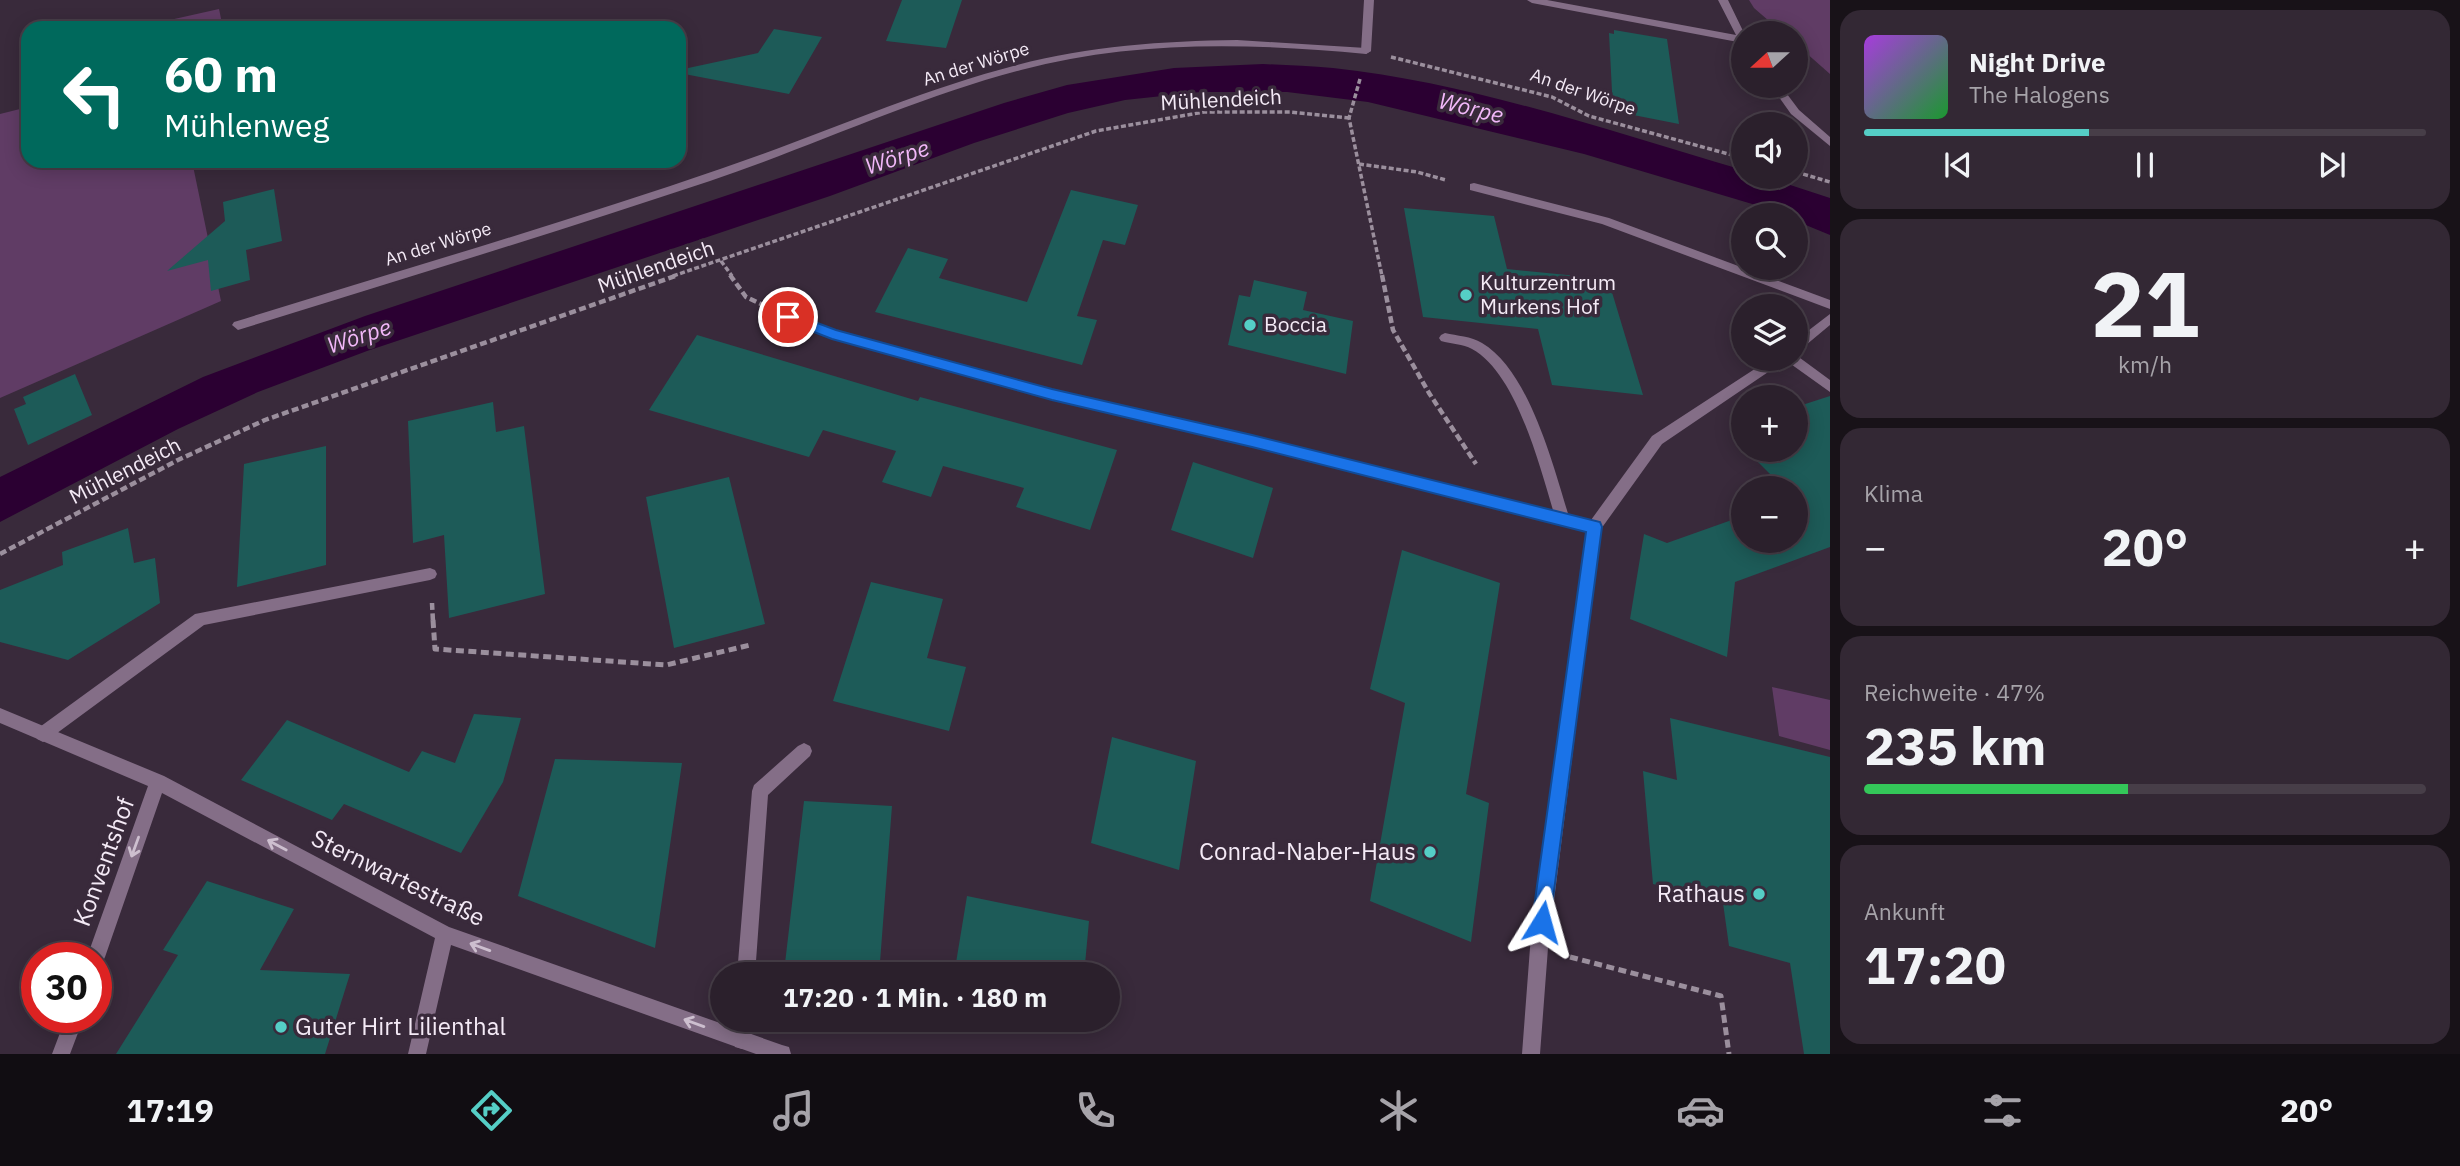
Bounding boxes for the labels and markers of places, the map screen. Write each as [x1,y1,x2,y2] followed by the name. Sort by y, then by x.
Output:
[1480,268,1616,320] place label: Kulturzentrum Murkens Hof
[758,287,818,347] pin
[1458,287,1474,303] marker: Kulturzentrum Murkens Hof
[1264,310,1327,338] place label: Boccia
[1242,317,1258,333] marker: Boccia
[1199,835,1416,867] place label: Conrad-Naber-Haus
[1422,844,1438,860] marker: Conrad-Naber-Haus
[1657,877,1745,909] place label: Rathaus
[1751,886,1767,902] marker: Rathaus
[295,1010,506,1042] place label: Guter Hirt Lilienthal
[273,1019,289,1035] marker: Guter Hirt Lilienthal

